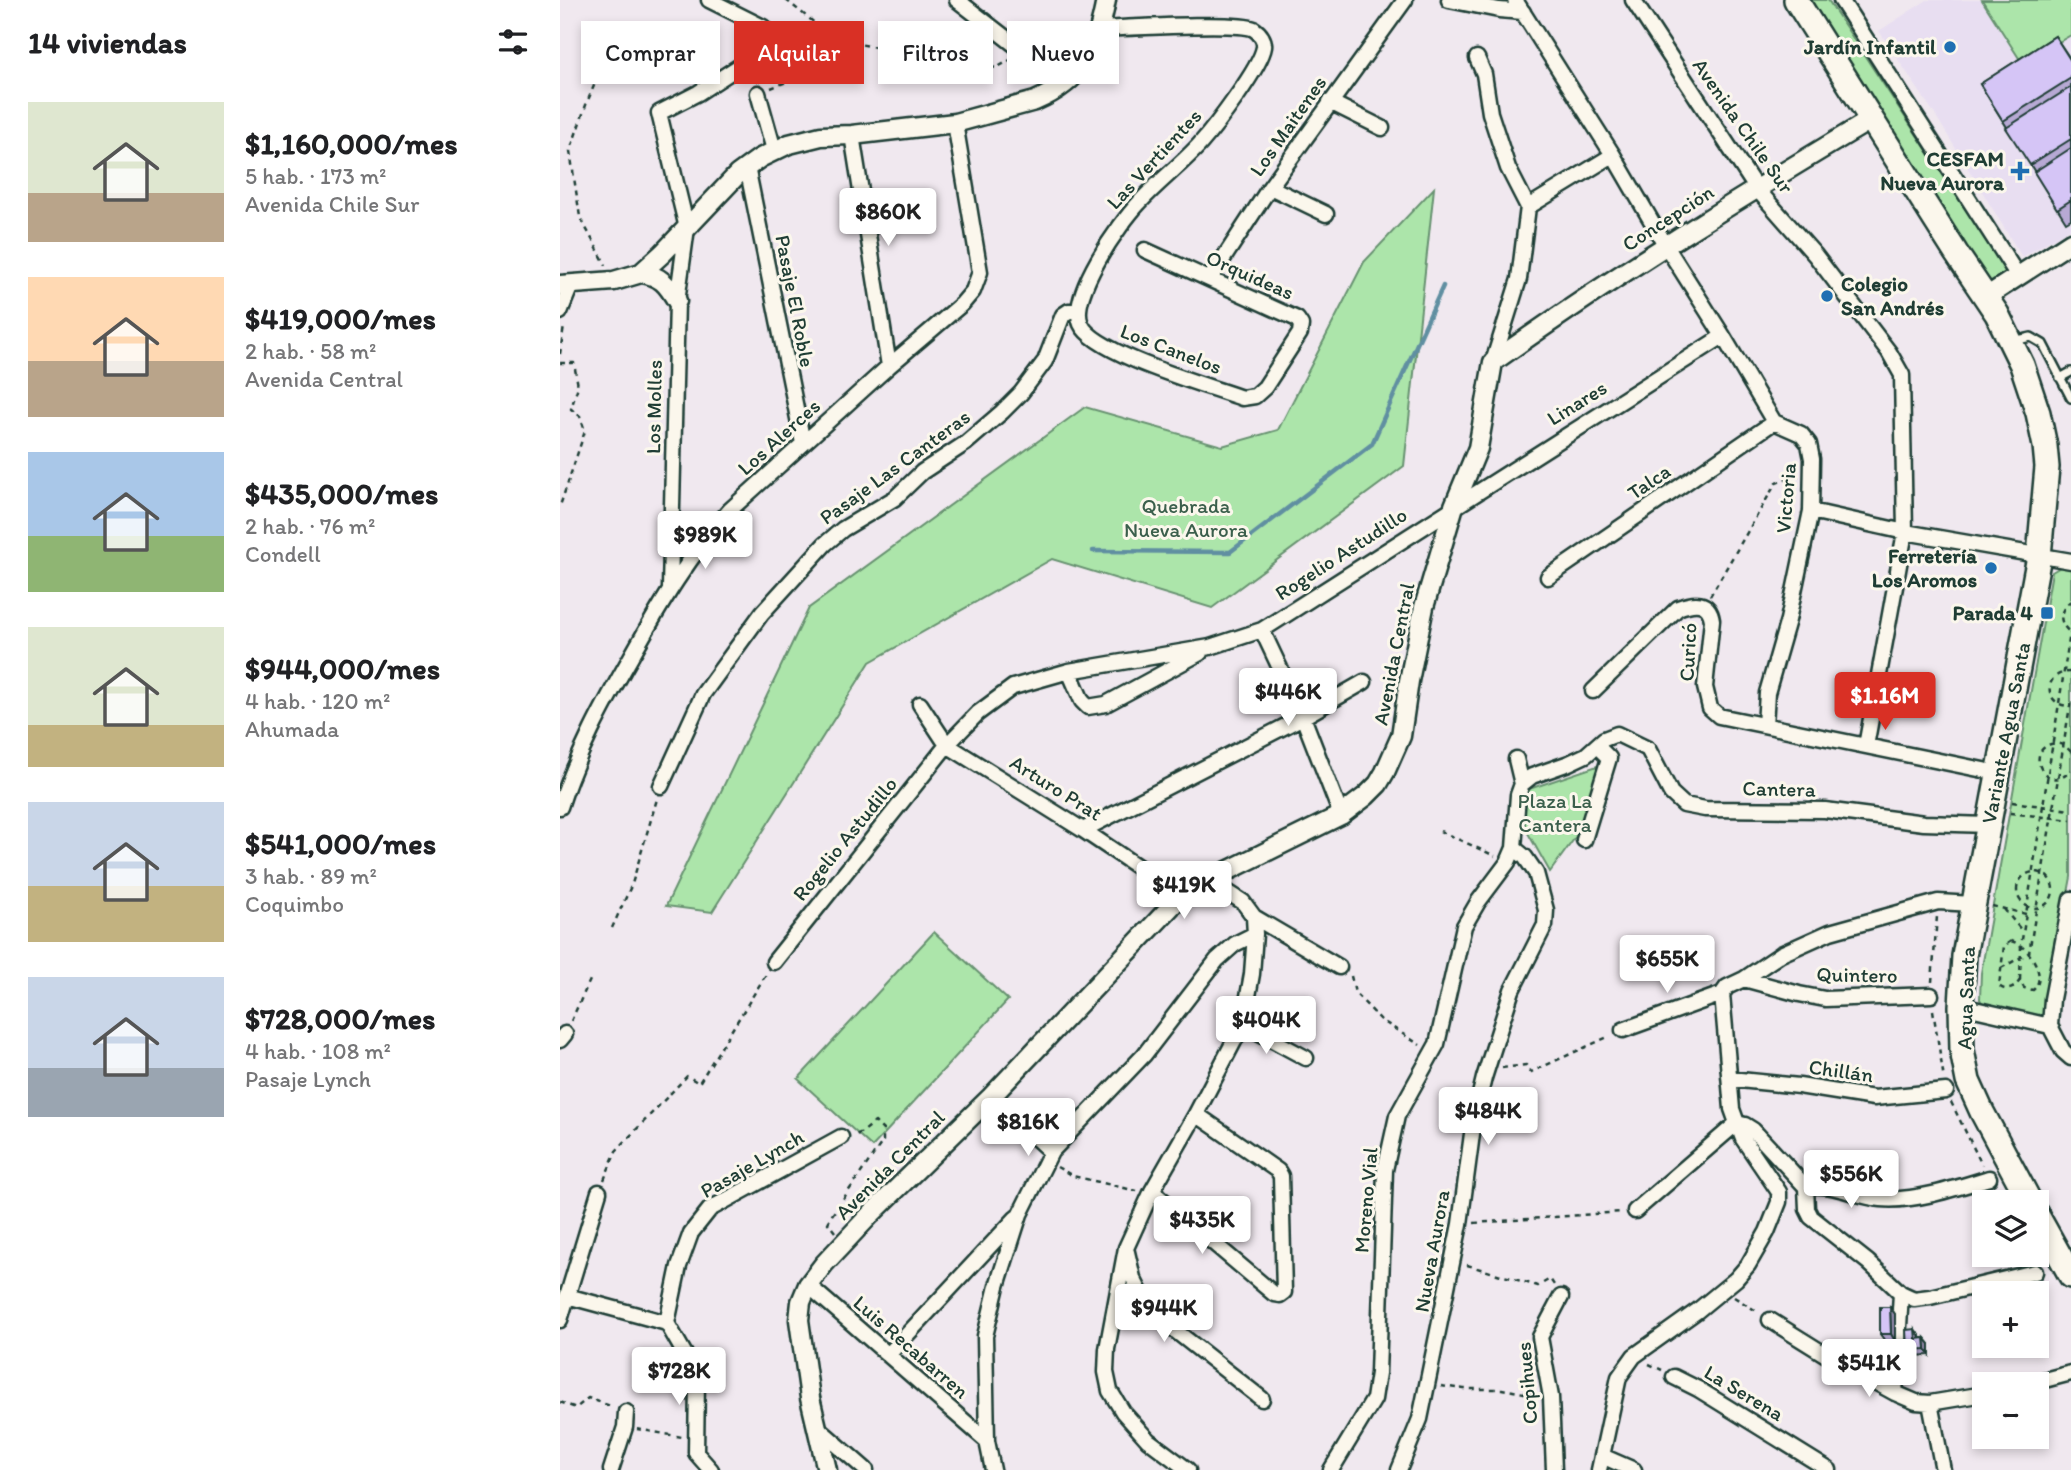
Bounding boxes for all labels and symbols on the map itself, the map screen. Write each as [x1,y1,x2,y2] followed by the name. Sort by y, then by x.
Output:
[1803,34,1937,59] place label: Jardín Infantil
[1942,39,1958,55] marker: Jardín Infantil
[1688,53,1800,199] street label: Avenida Chile Sur
[1244,71,1331,181] street label: Los Maitenes
[1101,103,1207,214] street label: Las Vertientes
[1880,146,2005,195] place label: CESFAM Nueva Aurora
[2010,161,2030,181] marker: CESFAM Nueva Aurora
[1617,179,1718,256] street label: Concepción
[839,188,937,248] pin: $860K
[770,233,821,369] street label: Pasaje El Roble
[1203,244,1298,305] street label: Orquideas
[1841,271,1944,320] place label: Colegio San Andrés
[1819,288,1835,304] marker: Colegio San Andrés
[1117,318,1225,379] street label: Los Canelos
[640,360,667,454] street label: Los Molles
[1542,375,1611,431] street label: Linares
[732,393,825,480] street label: Los Alerces
[815,404,975,530] street label: Pasaje Las Canteras
[1622,458,1675,505] street label: Talca
[1770,462,1801,534] street label: Victoria
[1124,493,1248,542] park label: Quebrada Nueva Aurora
[1270,502,1411,606] street label: Rogelio Astudillo
[656,512,754,571] pin: $989K
[1872,543,1978,592] place label: Ferretería Los Aromos
[1983,560,1999,576] marker: Ferretería Los Aromos
[1367,581,1420,727] street label: Avenida Central
[1953,600,2033,625] place label: Parada 4
[2039,605,2055,621] marker: Parada 4
[1673,622,1702,682] street label: Curicó
[1976,640,2035,826] street label: Variante Agua Santa
[1239,668,1337,728] pin: $446K
[1828,672,1942,732] pin: $1.16M
[1006,749,1107,826] street label: Arturo Prat
[787,772,902,906] street label: Rogelio Astudillo
[1742,775,1816,802] street label: Cantera
[1518,788,1593,837] park label: Plaza La Cantera
[1135,862,1233,921] pin: $419K
[1618,936,1716,995] pin: $655K
[1951,946,1980,1050] street label: Agua Santa
[1816,961,1898,988] street label: Quintero
[1217,996,1315,1056] pin: $404K
[1807,1054,1875,1087] street label: Chillán
[1439,1088,1537,1147] pin: $484K
[979,1098,1077,1158] pin: $816K
[830,1105,950,1225] street label: Avenida Central
[696,1124,808,1203] street label: Pasaje Lynch
[1348,1146,1383,1254] street label: Moreno Vial
[1802,1150,1900,1210] pin: $556K
[1408,1188,1455,1314] street label: Nueva Aurora
[1153,1196,1251,1256] pin: $435K
[1115,1284,1213,1344] pin: $944K
[849,1290,974,1404] street label: Luis Recabarren
[1820,1340,1918,1399] pin: $541K
[1510,1341,1543,1425] street label: Copihues
[630,1348,728,1407] pin: $728K
[1700,1359,1789,1426] street label: La Serena

